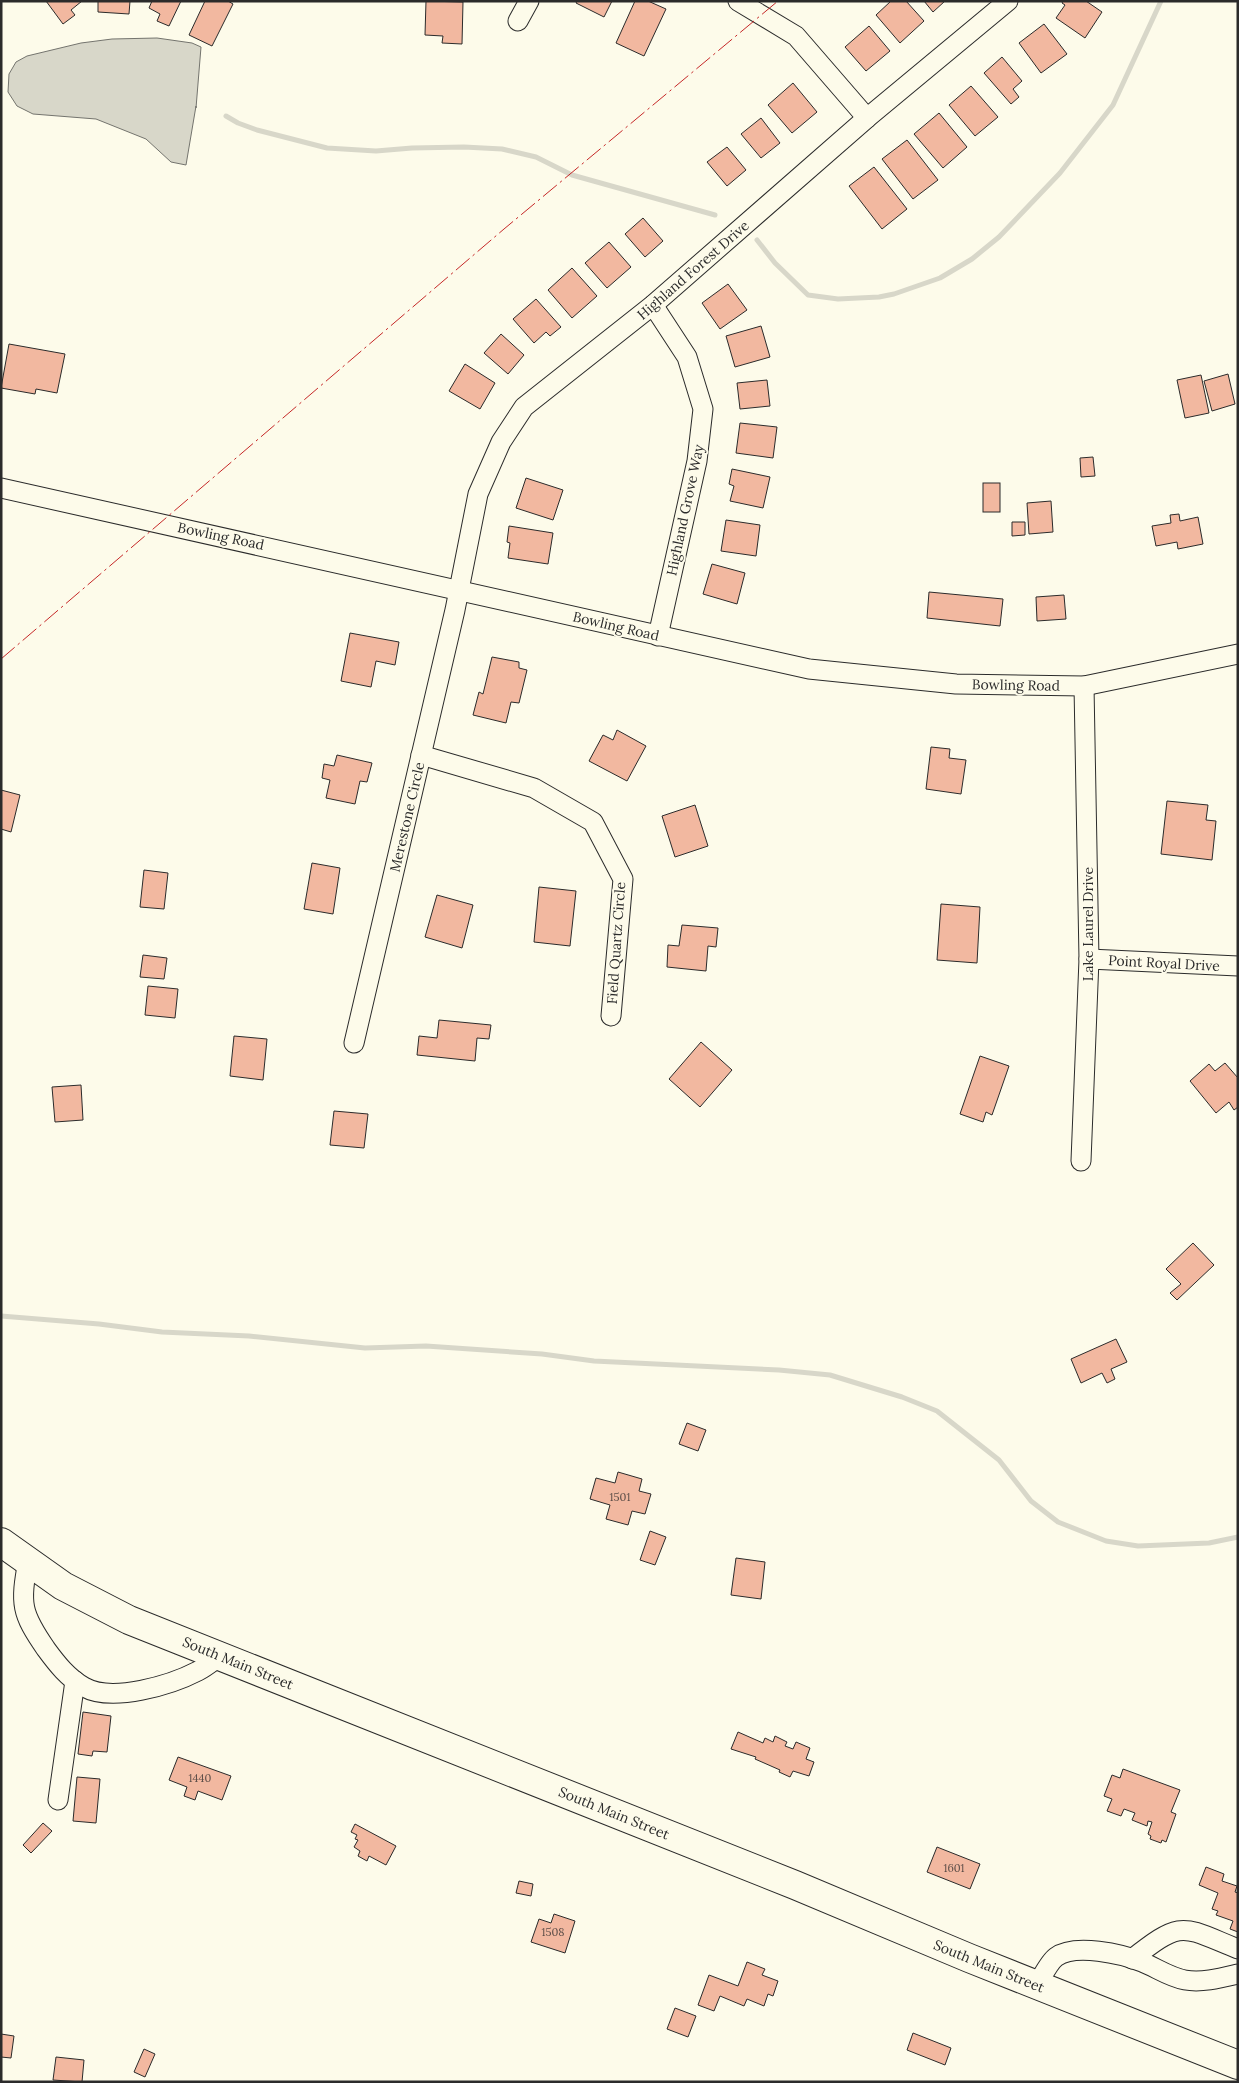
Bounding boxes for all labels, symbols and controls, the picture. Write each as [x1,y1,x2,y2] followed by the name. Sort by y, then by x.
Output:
[633,216,753,324] street label: Highland Forest Drive
[662,442,708,577] street label: Highland Grove Way
[176,518,266,554] street label: Bowling Road
[571,607,661,645] street label: Bowling Road
[972,675,1060,695] street label: Bowling Road
[386,760,428,874] street label: Merestone Circle
[1079,866,1097,981] street label: Lake Laurel Drive
[603,881,629,1005] street label: Field Quartz Circle
[1108,951,1221,975] street label: Point Royal Drive
[610,1490,630,1504] house number: 1501
[180,1633,297,1694] street label: South Main Street
[189,1771,212,1785] house number: 1440
[556,1783,673,1844] street label: South Main Street
[943,1861,965,1875] house number: 1601
[541,1925,565,1939] house number: 1508
[931,1936,1048,1997] street label: South Main Street

